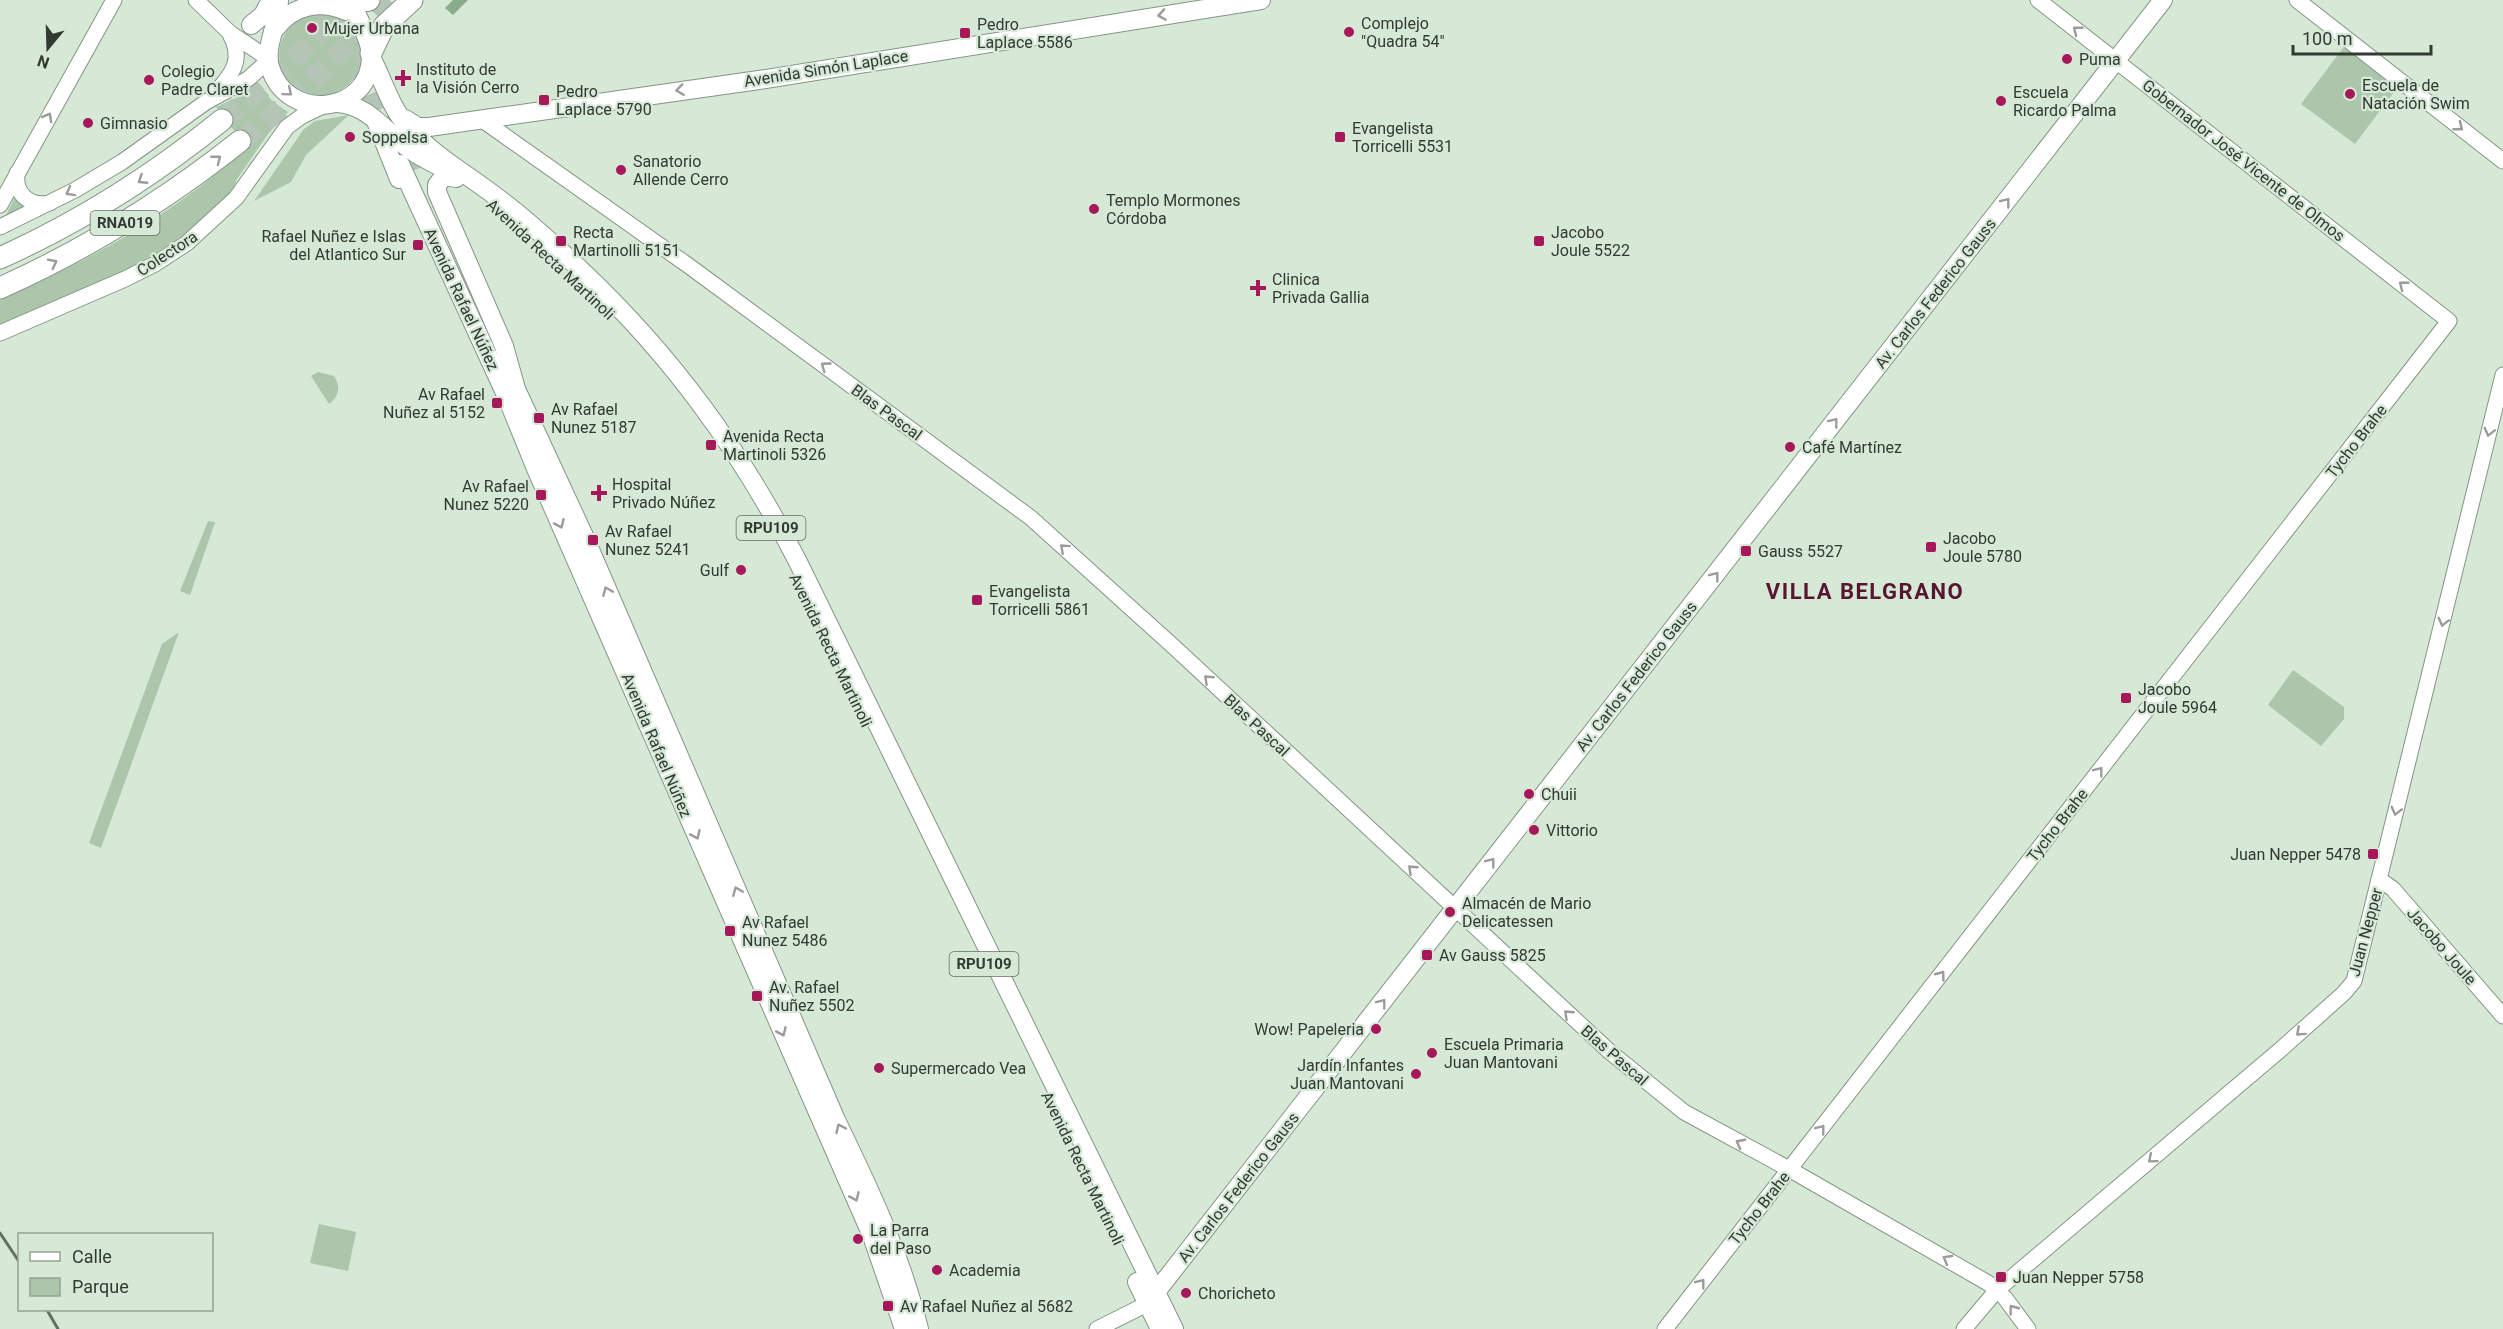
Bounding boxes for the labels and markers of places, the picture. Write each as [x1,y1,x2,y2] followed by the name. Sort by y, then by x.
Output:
[1361,14,1445,51] place label: Complejo "Quadra 54"
[977,15,1073,52] place label: Pedro Laplace 5586
[324,19,420,38] place label: Mujer Urbana
[305,21,319,35] marker: Mujer Urbana
[1342,25,1356,39] marker: Complejo "Quadra 54"
[958,26,972,40] marker: Pedro Laplace 5586
[2079,50,2121,69] place label: Puma
[2060,52,2074,66] marker: Puma
[416,60,519,97] place label: Instituto de la Visión Cerro
[161,62,248,99] place label: Colegio Padre Claret
[394,69,412,87] marker: Instituto de la Visión Cerro
[142,73,156,87] marker: Colegio Padre Claret
[2362,76,2470,113] place label: Escuela de Natación Swim
[556,82,652,119] place label: Pedro Laplace 5790
[2013,83,2117,120] place label: Escuela Ricardo Palma
[2343,87,2357,101] marker: Escuela de Natación Swim
[537,93,551,107] marker: Pedro Laplace 5790
[1994,94,2008,108] marker: Escuela Ricardo Palma
[100,114,168,133] place label: Gimnasio
[81,116,95,130] marker: Gimnasio
[1352,119,1453,156] place label: Evangelista Torricelli 5531
[362,128,428,147] place label: Soppelsa
[343,130,357,144] marker: Soppelsa
[1333,130,1347,144] marker: Evangelista Torricelli 5531
[633,152,729,189] place label: Sanatorio Allende Cerro
[614,163,628,177] marker: Sanatorio Allende Cerro
[1106,191,1241,228] place label: Templo Mormones Córdoba
[1087,202,1101,216] marker: Templo Mormones Córdoba
[573,223,680,260] place label: Recta Martinolli 5151
[1551,223,1630,260] place label: Jacobo Joule 5522
[261,227,407,264] place label: Rafael Nuñez e Islas del Atlantico Sur
[554,234,568,248] marker: Recta Martinolli 5151
[1532,234,1546,248] marker: Jacobo Joule 5522
[411,238,425,252] marker: Rafael Nuñez e Islas del Atlantico Sur
[1272,270,1369,307] place label: Clinica Privada Gallia
[1249,279,1267,297] marker: Clinica Privada Gallia
[383,385,485,422] place label: Av Rafael Nuñez al 5152
[490,396,504,410] marker: Av Rafael Nuñez al 5152
[551,400,636,437] place label: Av Rafael Nunez 5187
[532,411,546,425] marker: Av Rafael Nunez 5187
[723,427,826,464] place label: Avenida Recta Martinoli 5326
[704,438,718,452] marker: Avenida Recta Martinoli 5326
[1802,438,1902,457] place label: Café Martínez
[1783,440,1797,454] marker: Café Martínez
[612,475,715,512] place label: Hospital Privado Núñez
[444,477,529,514] place label: Av Rafael Nunez 5220
[590,484,608,502] marker: Hospital Privado Núñez
[534,488,548,502] marker: Av Rafael Nunez 5220
[605,522,690,559] place label: Av Rafael Nunez 5241
[1943,529,2022,566] place label: Jacobo Joule 5780
[586,533,600,547] marker: Av Rafael Nunez 5241
[1924,540,1938,554] marker: Jacobo Joule 5780
[1758,542,1843,561] place label: Gauss 5527
[1739,544,1753,558] marker: Gauss 5527
[700,561,729,580] place label: Gulf
[734,563,748,577] marker: Gulf
[989,582,1090,619] place label: Evangelista Torricelli 5861
[970,593,984,607] marker: Evangelista Torricelli 5861
[2138,680,2217,717] place label: Jacobo Joule 5964
[2119,691,2133,705] marker: Jacobo Joule 5964
[1541,785,1577,804] place label: Chuii
[1522,787,1536,801] marker: Chuii
[1546,821,1598,840] place label: Vittorio
[1527,823,1541,837] marker: Vittorio
[2230,845,2361,864] place label: Juan Nepper 5478
[2366,847,2380,861] marker: Juan Nepper 5478
[1462,894,1591,931] place label: Almacén de Mario Delicatessen
[1443,905,1457,919] marker: Almacén de Mario Delicatessen
[742,913,827,950] place label: Av Rafael Nunez 5486
[723,924,737,938] marker: Av Rafael Nunez 5486
[1439,946,1546,965] place label: Av Gauss 5825
[1420,948,1434,962] marker: Av Gauss 5825
[769,978,854,1015] place label: Av. Rafael Nuñez 5502
[750,989,764,1003] marker: Av. Rafael Nuñez 5502
[1254,1020,1364,1039] place label: Wow! Papeleria
[1369,1022,1383,1036] marker: Wow! Papeleria
[1444,1035,1564,1072] place label: Escuela Primaria Juan Mantovani
[1425,1046,1439,1060] marker: Escuela Primaria Juan Mantovani
[1290,1056,1404,1093] place label: Jardín Infantes Juan Mantovani
[891,1059,1026,1078] place label: Supermercado Vea
[872,1061,886,1075] marker: Supermercado Vea
[1409,1067,1423,1081] marker: Jardín Infantes Juan Mantovani
[870,1221,931,1258] place label: La Parra del Paso
[851,1232,865,1246] marker: La Parra del Paso
[949,1261,1021,1280] place label: Academia
[930,1263,944,1277] marker: Academia
[2013,1268,2144,1287] place label: Juan Nepper 5758
[1994,1270,2008,1284] marker: Juan Nepper 5758
[1198,1284,1276,1303] place label: Choricheto
[1179,1286,1193,1300] marker: Choricheto
[900,1297,1073,1316] place label: Av Rafael Nuñez al 5682
[881,1299,895,1313] marker: Av Rafael Nuñez al 5682

